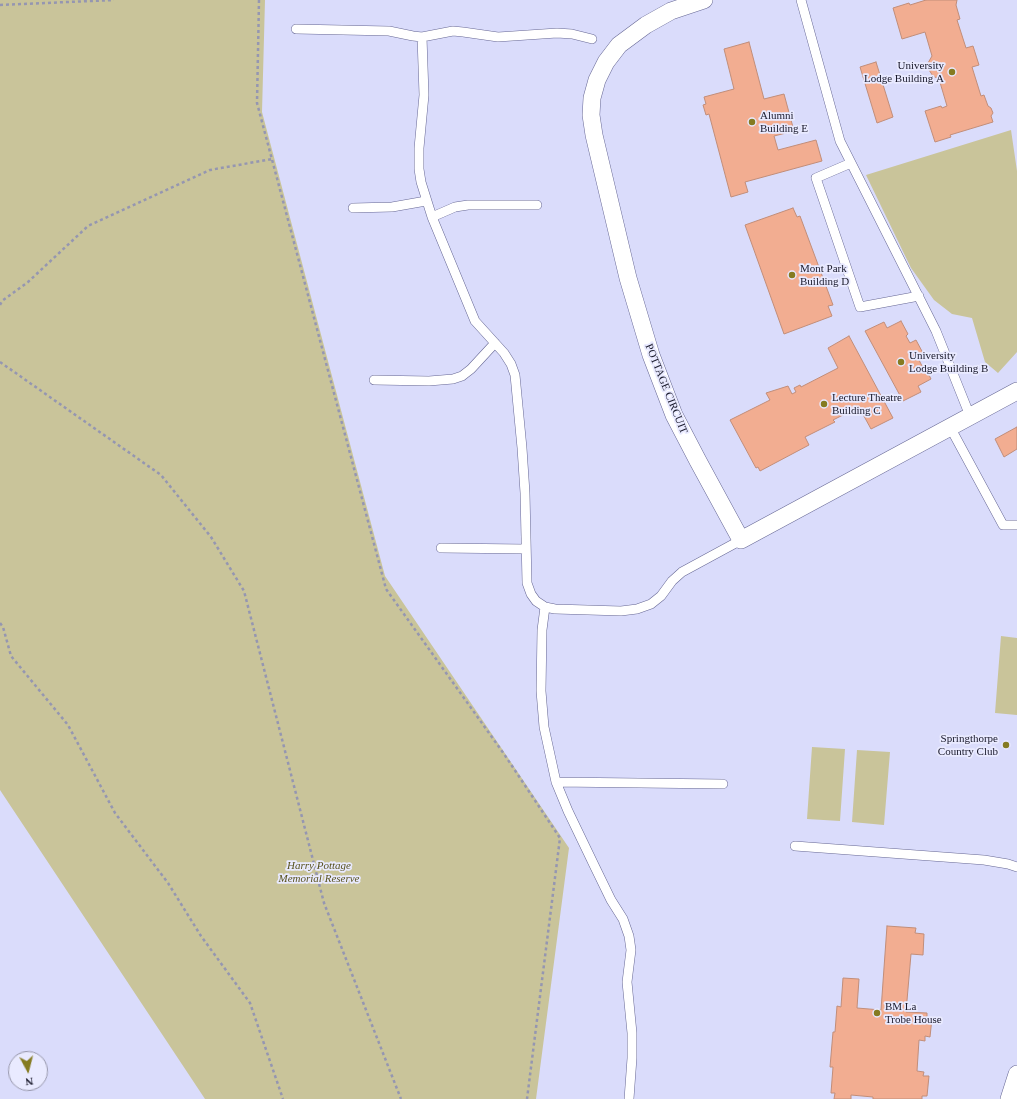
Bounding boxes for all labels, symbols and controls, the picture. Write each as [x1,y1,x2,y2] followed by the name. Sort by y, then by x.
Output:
[864,59,944,85] place label: University Lodge Building A
[947,67,957,77] marker: University Lodge Building A
[760,109,808,135] place label: Alumni Building E
[747,117,757,127] marker: Alumni Building E
[800,262,849,288] place label: Mont Park Building D
[787,270,797,280] marker: Mont Park Building D
[642,342,690,436] street label: POTTAGE CIRCUIT
[909,349,988,375] place label: University Lodge Building B
[896,357,906,367] marker: University Lodge Building B
[832,391,902,417] place label: Lecture Theatre Building C
[819,399,829,409] marker: Lecture Theatre Building C
[938,732,998,758] place label: Springthorpe Country Club
[1001,740,1011,750] marker: Springthorpe Country Club
[279,859,359,885] park label: Harry Pottage Memorial Reserve
[885,1000,942,1026] place label: BM La Trobe House
[872,1008,882,1018] marker: BM La Trobe House
[8,1051,48,1091] north arrow
[25,1075,34,1088] text: N

